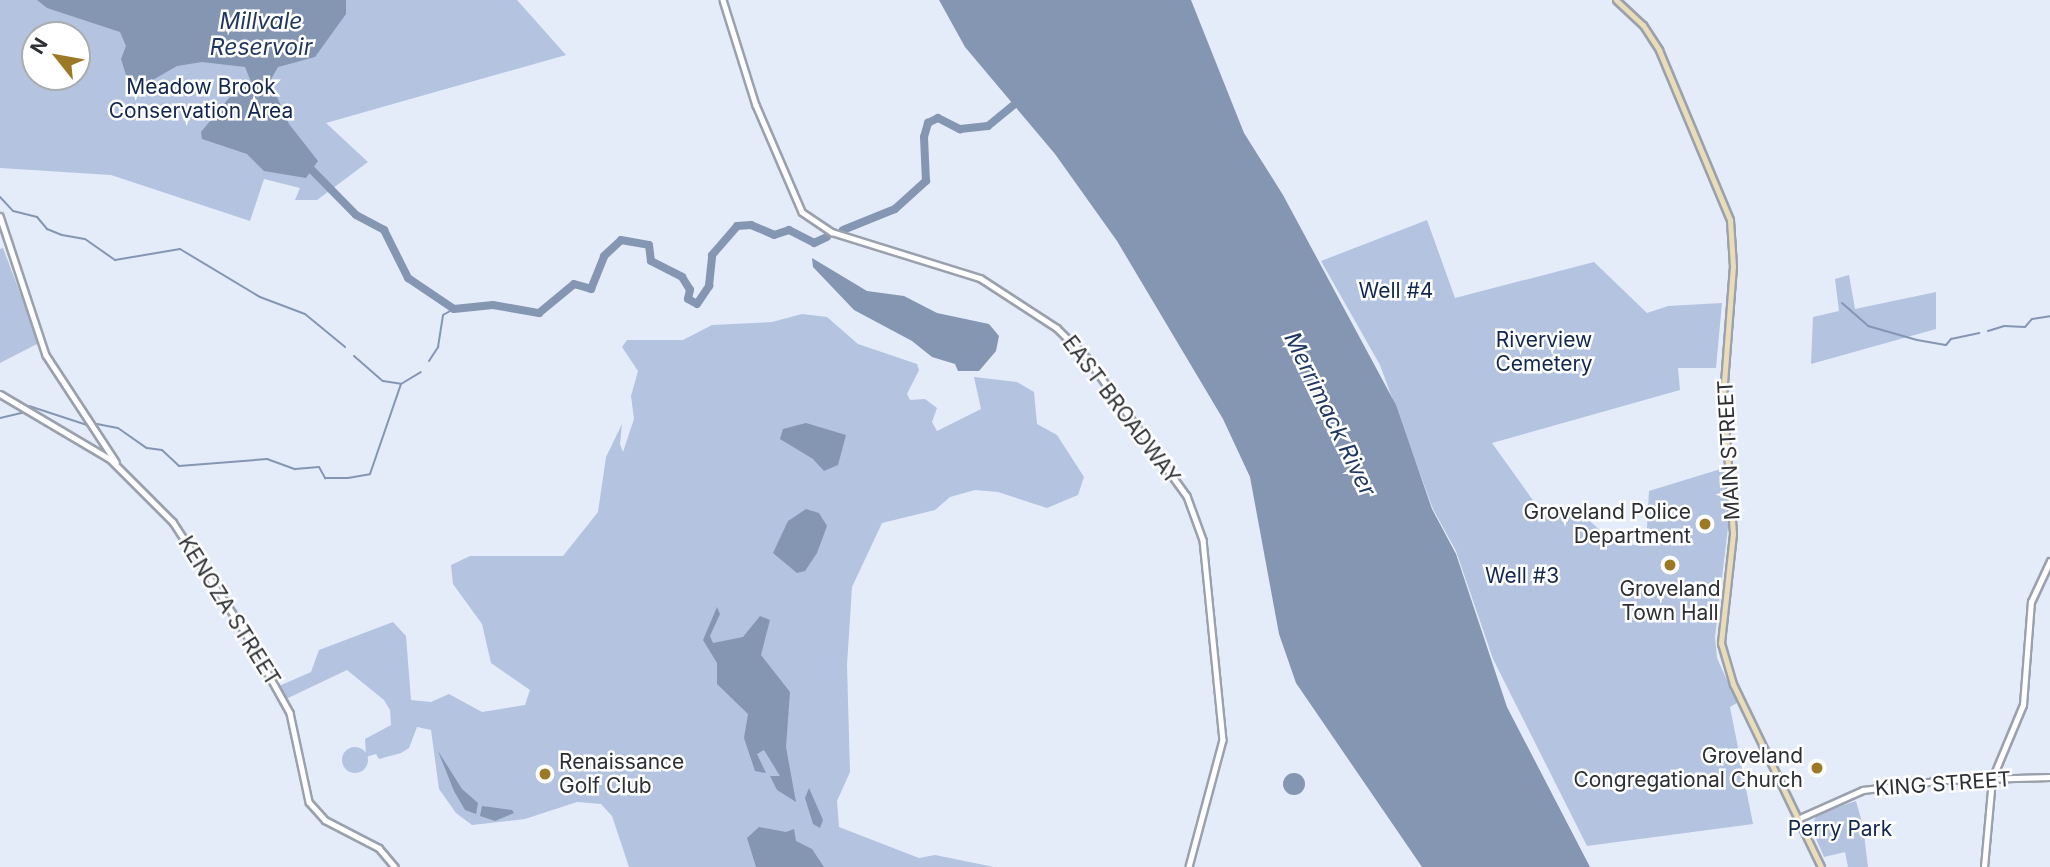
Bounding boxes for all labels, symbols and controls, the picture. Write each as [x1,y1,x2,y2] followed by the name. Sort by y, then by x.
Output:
[210,7,312,61] water label: Millvale Reservoir
[21,21,91,91] north arrow
[26,34,53,58] text: N
[109,74,293,124] park label: Meadow Brook Conservation Area
[1359,278,1433,304] park label: Well #4
[1495,327,1593,377] park label: Riverview Cemetery
[1278,328,1382,500] water label: Merrimack River
[1057,331,1185,489] street label: EAST BROADWAY
[1713,379,1745,521] street label: MAIN STREET
[1524,499,1691,549] place label: Groveland Police Department
[1697,516,1713,532] marker: Groveland Police Department
[173,532,285,690] street label: KENOZA STREET
[1662,557,1678,573] marker: Groveland Town Hall
[1485,563,1559,589] park label: Well #3
[1619,576,1721,626] place label: Groveland Town Hall
[1573,743,1803,793] place label: Groveland Congregational Church
[559,749,684,799] place label: Renaissance Golf Club
[1809,760,1825,776] marker: Groveland Congregational Church
[537,766,553,782] marker: Renaissance Golf Club
[1874,767,2012,801] street label: KING STREET
[1788,816,1892,842] park label: Perry Park

